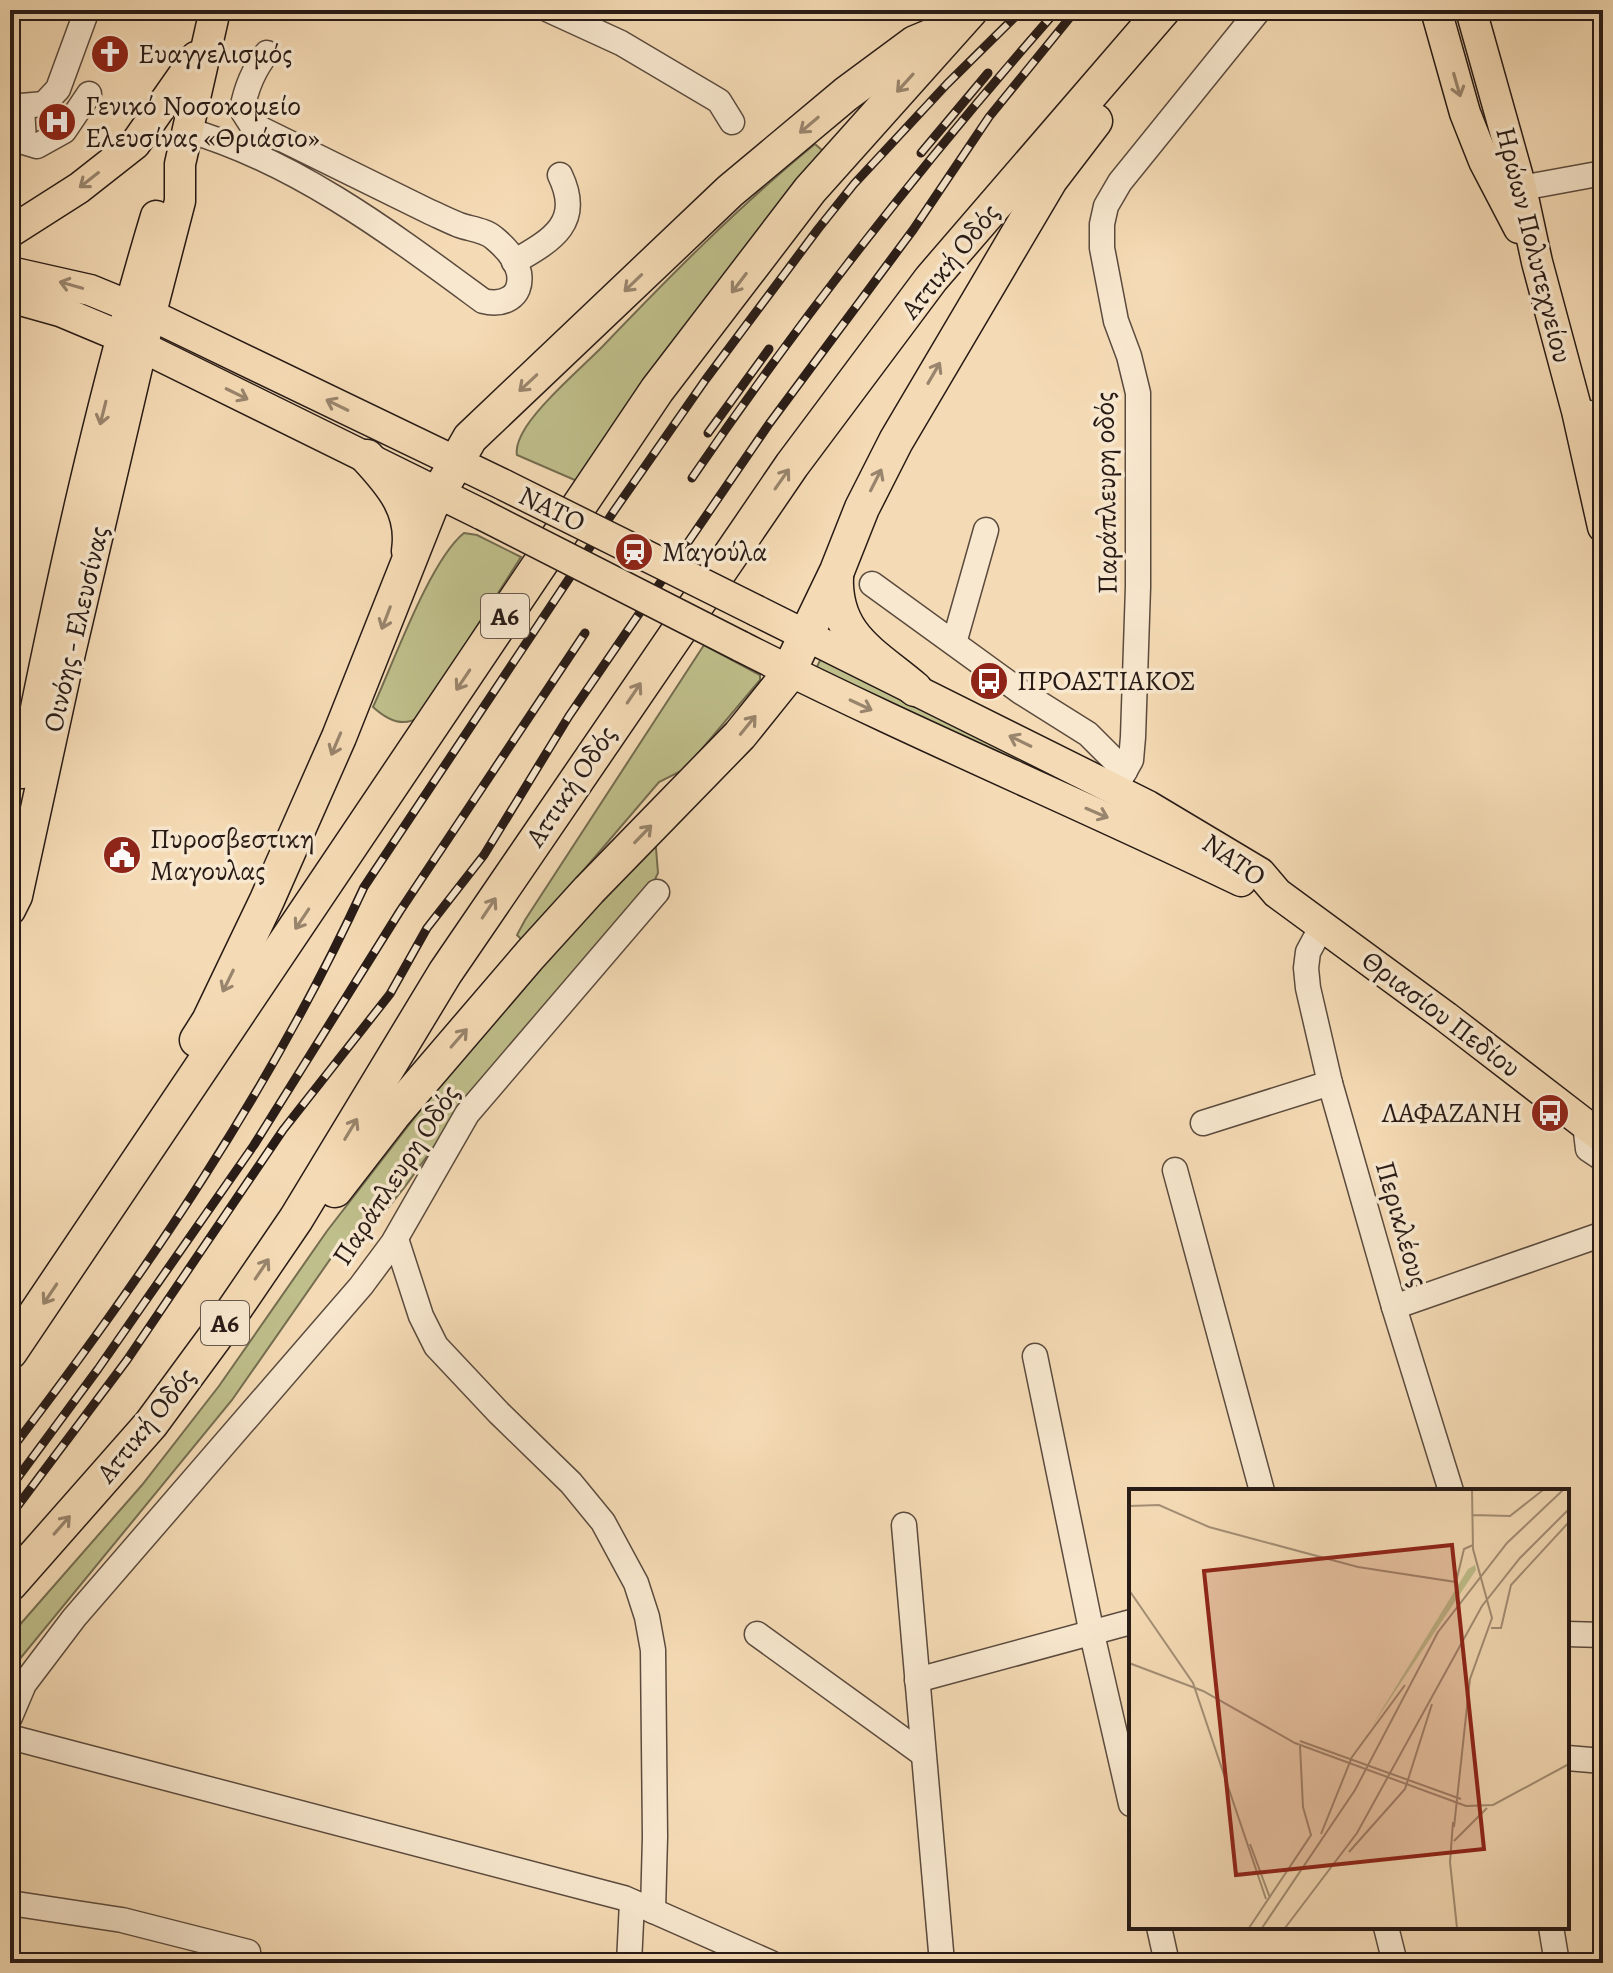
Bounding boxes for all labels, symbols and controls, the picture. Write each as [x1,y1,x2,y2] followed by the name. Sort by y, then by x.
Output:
[89,33,131,75] church icon: Ευαγγελισμός
[138,35,292,73] place label: Ευαγγελισμός
[1450,72,1465,98] one-way arrow
[897,73,915,93] one-way arrow
[85,87,320,157] place label: Γενικό Νοσοκομείο Ελευσίνας «Θριάσιο»
[36,101,78,143] hospital icon: Γενικό Νοσοκομείο Ελευσίνας «Θριάσιο»
[800,116,820,134] one-way arrow
[1486,123,1582,367] street label: Ηρώων Πολυτεχνείου
[79,171,100,189] one-way arrow
[891,195,1008,328] street label: Αττική Οδός
[730,272,747,293] one-way arrow
[623,274,643,293] one-way arrow
[59,276,85,291] one-way arrow
[926,362,942,385] one-way arrow
[518,373,538,392] one-way arrow
[225,387,249,402] one-way arrow
[1085,391,1127,595] street label: Παράπλευρη οδός
[326,396,350,412] one-way arrow
[95,399,110,425] one-way arrow
[774,468,790,490] one-way arrow
[869,468,885,492] one-way arrow
[512,477,592,541] street label: ΝΑΤΟ
[34,522,118,736] street label: Οινόης - Ελευσίνας
[613,531,655,573] station icon: Μαγούλα
[662,533,767,571] place label: Μαγούλα
[481,594,529,638] road number: Α6
[378,605,392,630] one-way arrow
[968,660,1010,702] bus stop icon: ΠΡΟΑΣΤΙΑΚΟΣ
[1017,662,1196,700] place label: ΠΡΟΑΣΤΙΑΚΟΣ
[454,668,471,690] one-way arrow
[626,682,642,704] one-way arrow
[848,698,872,713] one-way arrow
[739,715,757,736] one-way arrow
[516,718,625,855] street label: Αττική Οδός
[328,732,343,756] one-way arrow
[1008,733,1032,748] one-way arrow
[1085,806,1109,821] one-way arrow
[150,820,315,890] place label: Πυροσβεστικη Μαγουλας
[1194,824,1274,896] street label: ΝΑΤΟ
[633,825,652,844] one-way arrow
[101,834,143,876] public building icon: Πυροσβεστικη Μαγουλας
[480,898,497,920] one-way arrow
[294,907,310,929] one-way arrow
[1354,942,1528,1086] street label: Θριασίου Πεδίου
[220,968,235,992] one-way arrow
[450,1029,468,1049] one-way arrow
[323,1077,469,1273] street label: Παράπλευρη Οδός
[1529,1092,1571,1134] bus stop icon: ΛΑΦΑΖΑΝΗ
[1381,1094,1522,1132] place label: ΛΑΦΑΖΑΝΗ
[343,1118,359,1141] one-way arrow
[1366,1157,1438,1291] street label: Περικλέους
[254,1259,270,1281] one-way arrow
[42,1282,59,1304] one-way arrow
[201,1301,249,1345] road number: Α6
[87,1359,204,1492] street label: Αττική Οδός
[1129,1489,1569,1929] inset map
[52,1516,70,1536] one-way arrow

